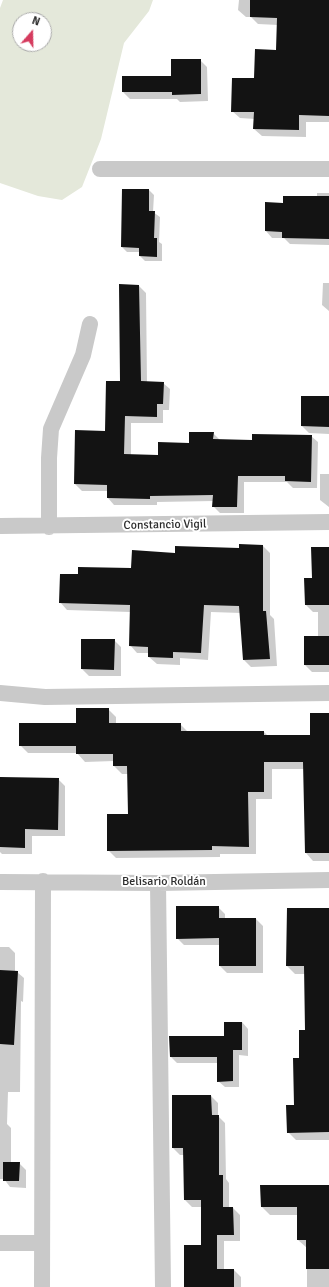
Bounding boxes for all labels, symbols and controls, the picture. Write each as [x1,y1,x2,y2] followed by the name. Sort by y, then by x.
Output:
[12,12,52,52] north arrow
[30,14,42,29] text: N
[123,517,207,533] street label: Constancio Vigil
[122,875,206,889] street label: Belisario Roldán

